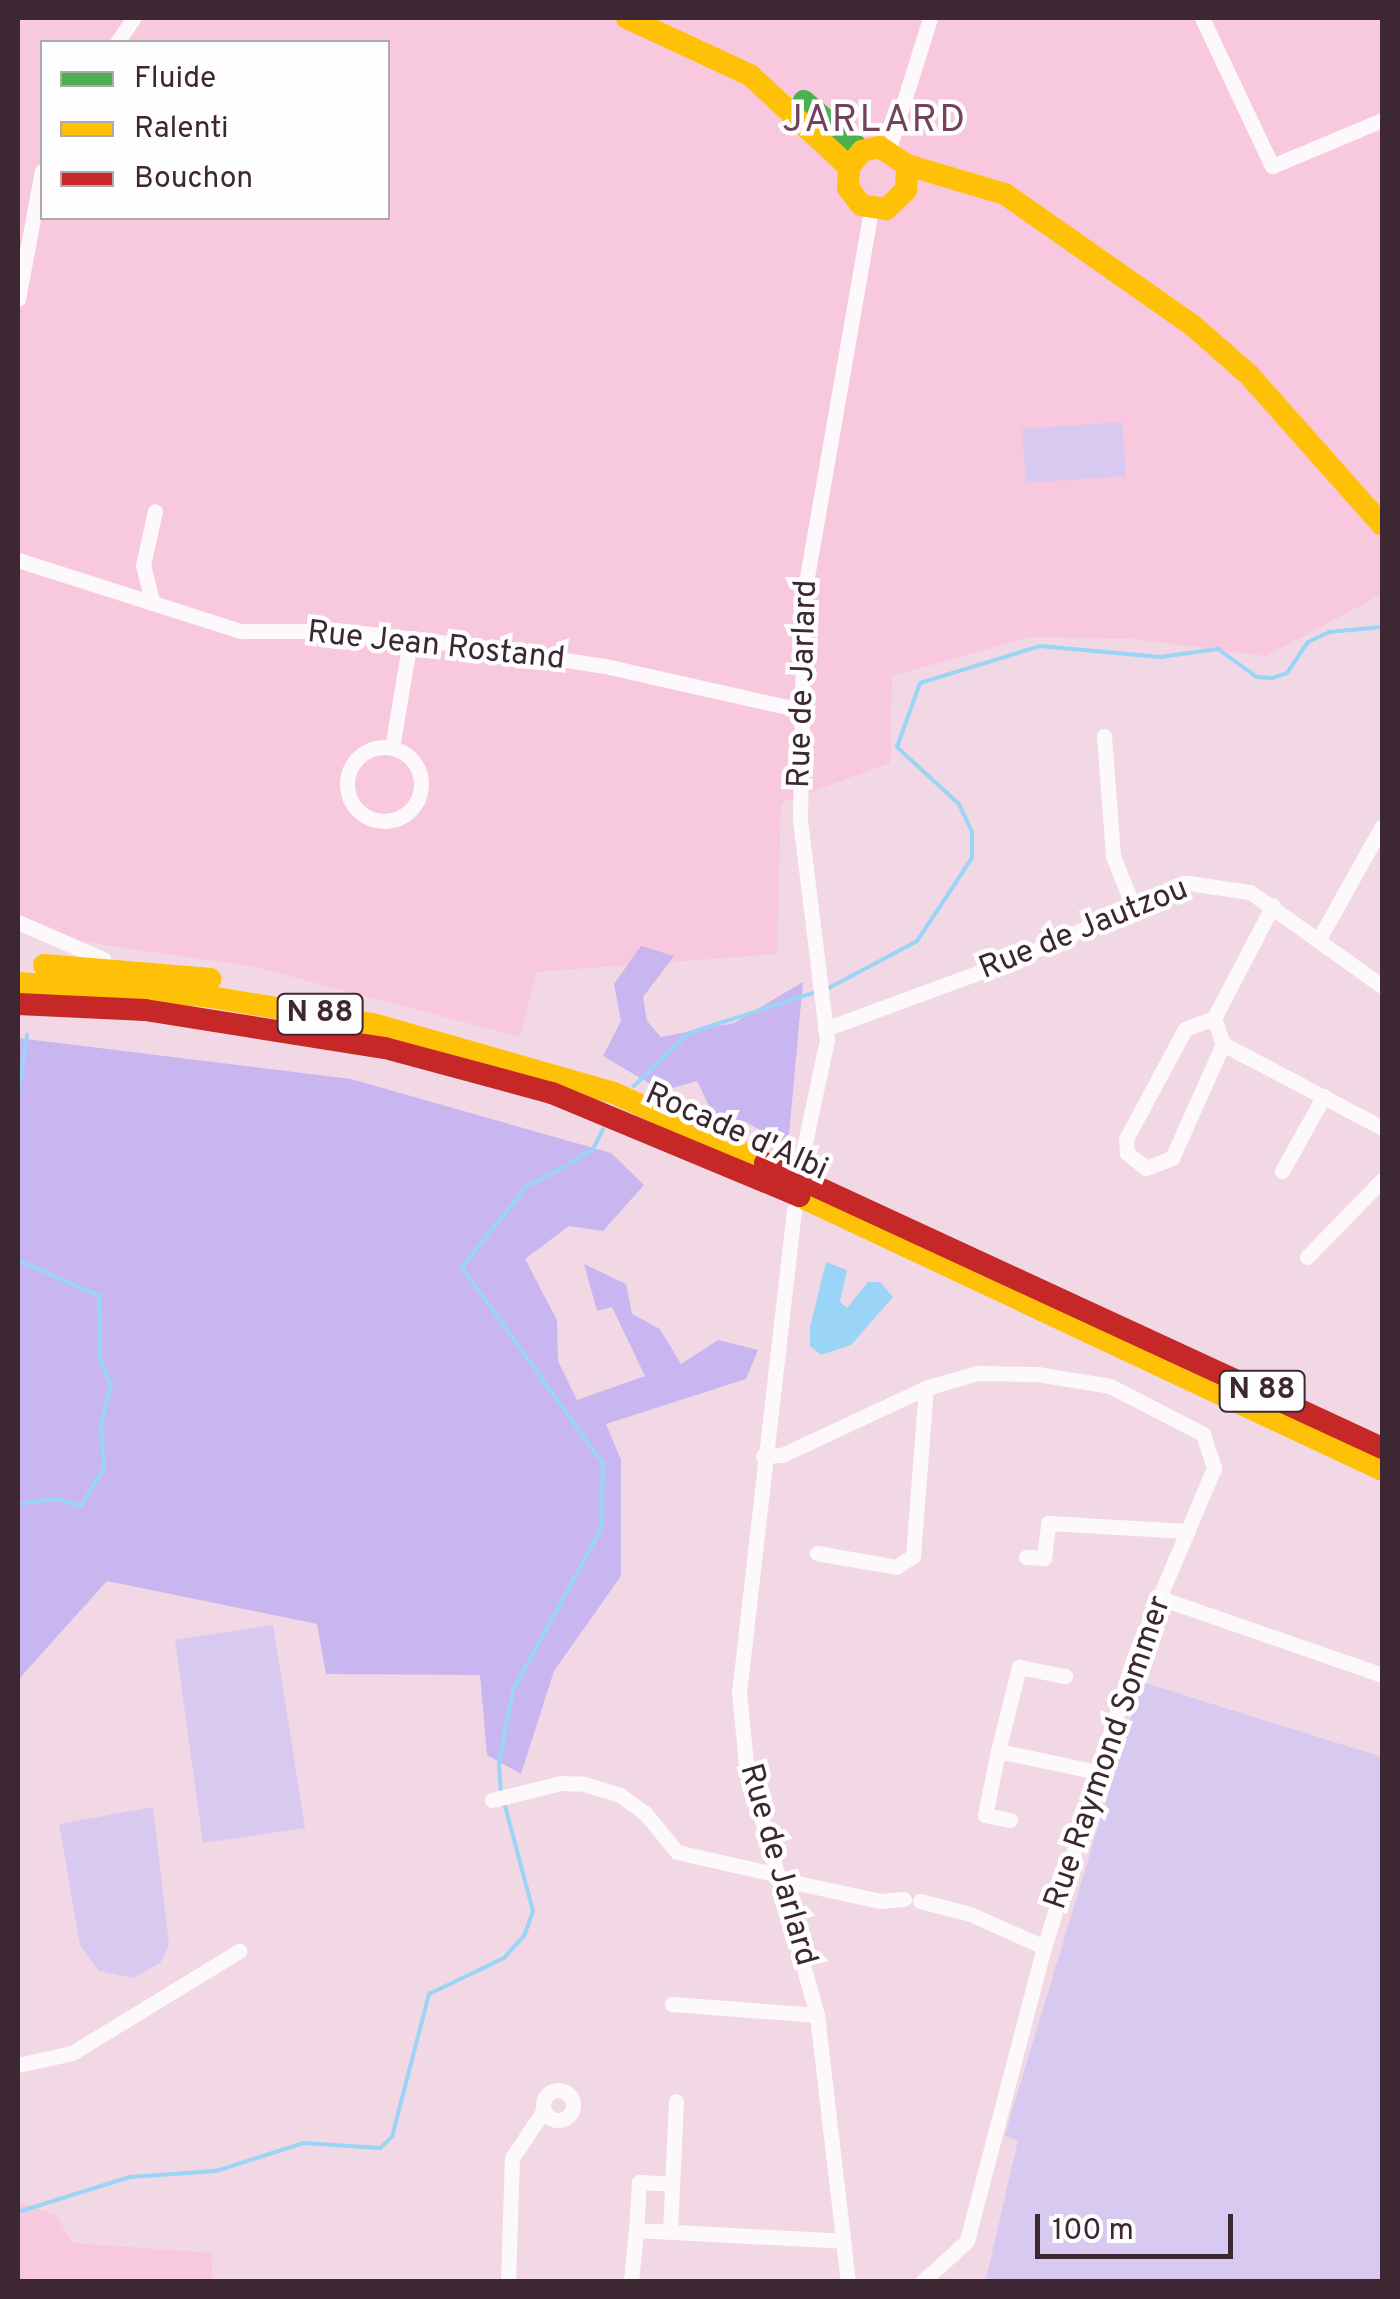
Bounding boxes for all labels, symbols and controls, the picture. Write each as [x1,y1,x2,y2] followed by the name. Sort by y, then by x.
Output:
[40,40,390,220] legend
[134,61,216,98] text: Fluide
[782,99,968,145] district label: JARLARD
[134,111,229,148] text: Ralenti
[134,161,253,198] text: Bouchon
[781,579,827,789] street label: Rue de Jarlard
[305,614,567,680] street label: Rue Jean Rostand
[974,871,1194,989] street label: Rue de Jautzou
[275,989,365,1039] road number: N 88
[639,1076,833,1190] street label: Rocade d'Albi
[1217,1366,1307,1416] road number: N 88
[1037,1591,1181,1915] street label: Rue Raymond Sommer
[730,1760,824,1970] street label: Rue de Jarlard
[1040,2194,1238,2256] scale bar
[1052,2213,1134,2250] text: 100 m

